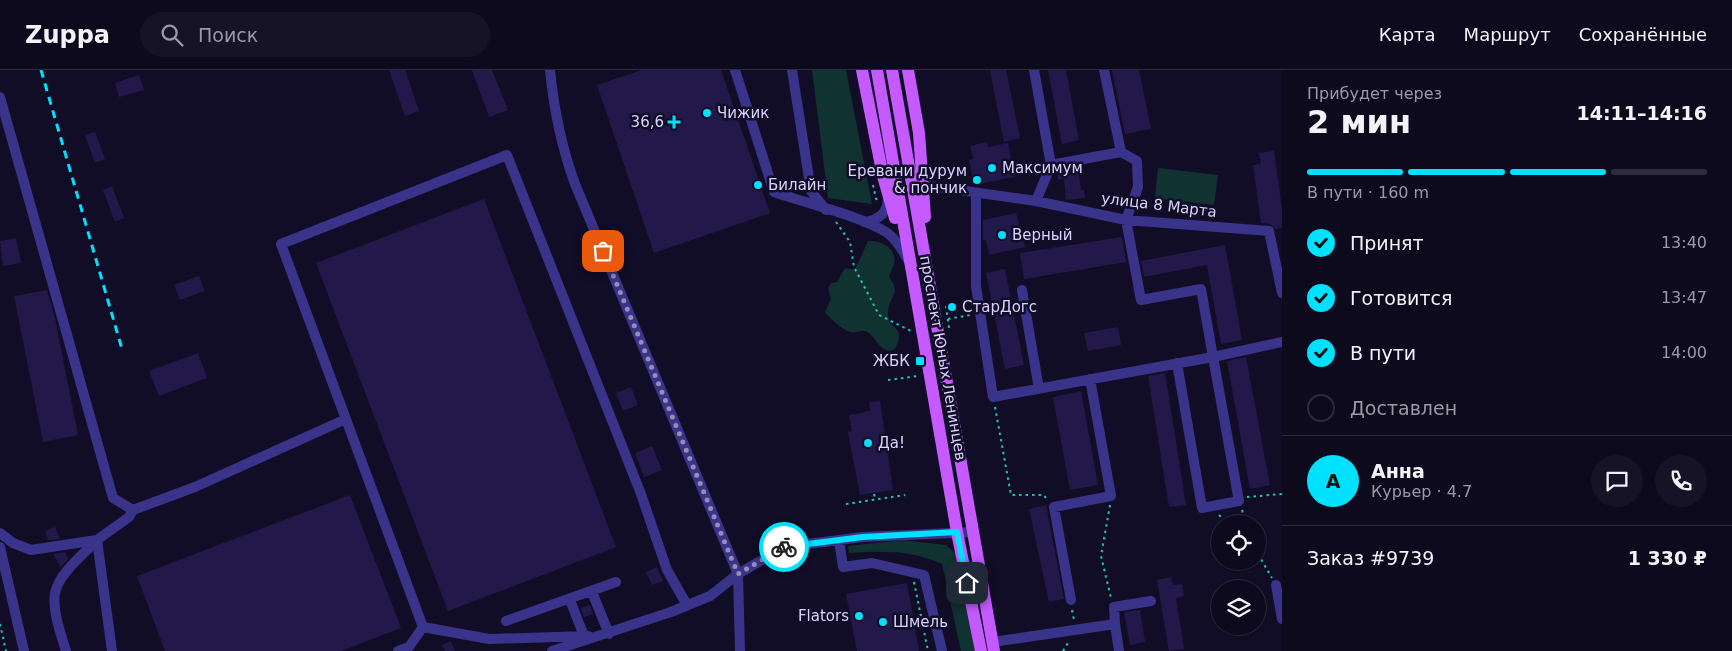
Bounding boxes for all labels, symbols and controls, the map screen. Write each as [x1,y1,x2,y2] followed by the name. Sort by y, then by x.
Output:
[140,12,490,57] search box
[25,21,110,49] text: Zuppa
[158,21,186,49] icon: search
[198,24,258,46] text: Поиск
[1379,24,1436,45] text: Карта
[1464,24,1551,45] text: Маршрут
[1579,24,1707,45] text: Сохранённые
[1307,84,1442,103] text: Прибудет через
[1577,102,1707,124] text: 14:11–14:16
[1307,103,1411,141] text: 2 мин
[717,104,769,122] place label: Чижик
[701,107,713,119] marker: Чижик
[631,113,664,131] place label: 36,6
[668,116,680,128] marker: 36,6
[1002,159,1083,177] place label: Максимум
[847,162,967,197] place label: Еревани дурум & пончик
[986,162,998,174] marker: Максимум
[971,174,983,186] marker: Еревани дурум & пончик
[768,176,826,194] place label: Билайн
[752,179,764,191] marker: Билайн
[1307,183,1429,202] text: В пути · 160 m
[1100,189,1218,221] street label: улица 8 Марта
[1012,226,1072,244] place label: Верный
[996,229,1008,241] marker: Верный
[1307,229,1335,257] icon: check
[582,230,624,272] pin
[1350,232,1424,254] text: Принят
[1661,233,1707,252] text: 13:40
[589,237,617,265] icon: bag
[916,254,970,462] street label: проспект Юных Ленинцев
[1307,284,1335,312] icon: check
[1350,287,1452,309] text: Готовится
[1661,288,1707,307] text: 13:47
[962,298,1037,316] place label: СтарДогс
[946,301,958,313] marker: СтарДогс
[1307,339,1335,367] icon: check
[1350,342,1416,364] text: В пути
[1661,343,1707,362] text: 14:00
[873,352,910,370] place label: ЖБК
[914,355,926,367] marker: ЖБК
[1350,397,1457,419] text: Доставлен
[878,434,905,452] place label: Да!
[862,437,874,449] marker: Да!
[1591,455,1643,507] button: chat
[1655,455,1707,507] button: phone
[1371,460,1425,482] text: Анна
[1326,470,1340,492] text: А
[1371,482,1472,501] text: Курьер · 4.7
[1211,515,1266,635] map controls
[1211,515,1266,570] button: locate
[759,522,809,572] courier
[770,533,798,561] icon: bike
[1307,547,1434,569] text: Заказ #9739
[1628,547,1707,569] text: 1 330 ₽
[946,562,988,604] pin
[953,569,981,597] icon: home
[1211,580,1266,635] button: layers
[798,607,849,625] place label: Flators
[853,610,865,622] marker: Flators
[893,613,948,631] place label: Шмель
[877,616,889,628] marker: Шмель

